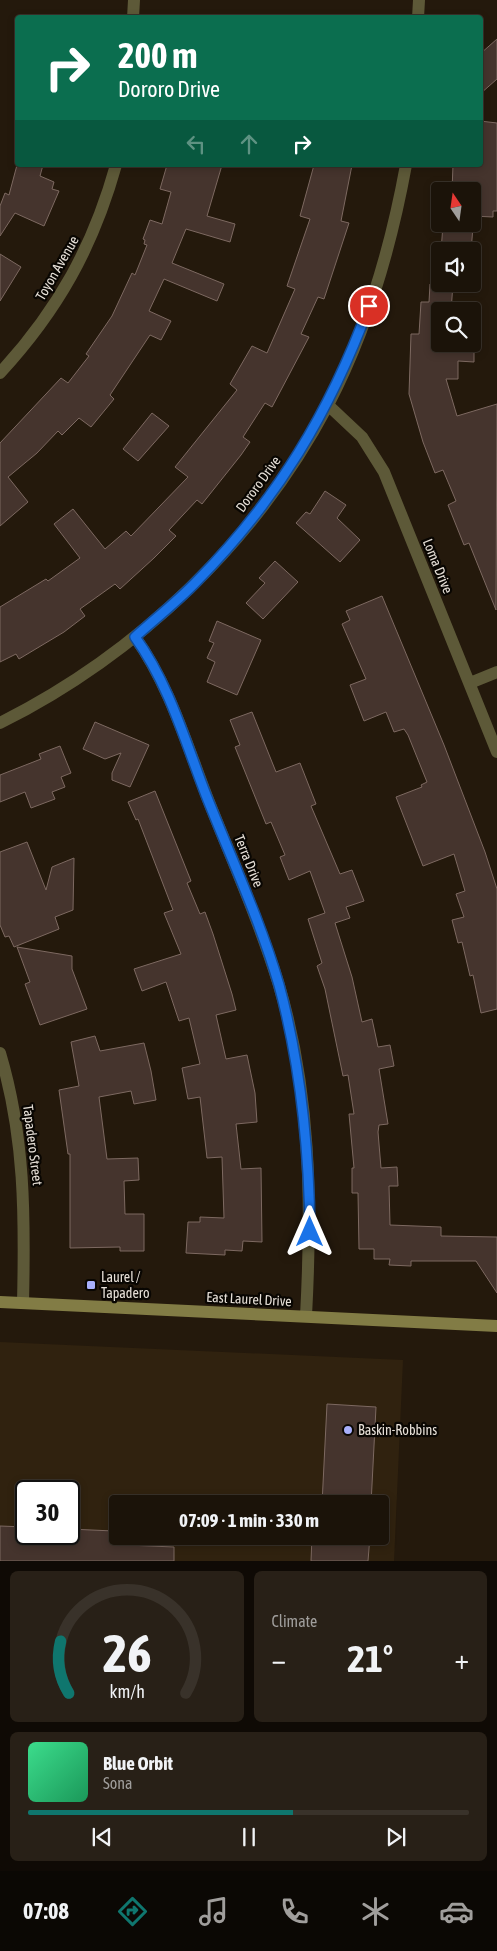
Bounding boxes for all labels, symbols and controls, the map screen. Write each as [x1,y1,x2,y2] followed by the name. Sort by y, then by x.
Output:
[35,35,100,100] icon: right
[118,35,197,75] text: 200 m
[118,76,220,102] text: Dororo Drive
[182,130,210,158] icon: left
[235,130,263,158] icon: ahead
[288,130,316,158] icon: right
[431,182,481,232] north arrow
[431,182,481,352] map controls
[32,233,82,303] street label: Toyon Avenue
[431,242,481,292] button: sound
[348,285,390,327] pin
[355,292,383,320] icon: arrive
[431,302,481,352] button: search
[232,453,284,515] street label: Dororo Drive
[420,536,456,596] street label: Loma Drive
[231,832,267,890] street label: Terra Drive
[20,1104,46,1186] street label: Tapadero Street
[283,1205,335,1257] position arrow
[101,1269,150,1301] place label: Laurel / Tapadero
[85,1279,97,1291] marker: Laurel / Tapadero
[206,1289,292,1309] street label: East Laurel Drive
[358,1422,437,1438] place label: Baskin-Robbins
[342,1424,354,1436] marker: Baskin-Robbins
[15,1480,80,1545] speed limit sign: 30
[179,1509,319,1531] text: 07:09 · 1 min · 330 m
[272,1612,317,1630] text: Climate
[102,1623,151,1683] text: 26
[347,1637,393,1680] text: 21°
[272,1643,286,1675] text: −
[454,1643,469,1675] text: +
[109,1681,144,1702] text: km/h
[103,1752,173,1774] text: Blue Orbit
[103,1774,132,1792] text: Sona
[88,1823,116,1851] icon: previous
[235,1823,263,1851] icon: pause
[382,1823,410,1851] icon: next
[115,1894,150,1929] icon: directions
[196,1894,231,1929] icon: music
[277,1894,312,1929] icon: phone
[358,1894,393,1929] icon: climate
[439,1894,474,1929] icon: car
[23,1898,69,1924] text: 07:08

